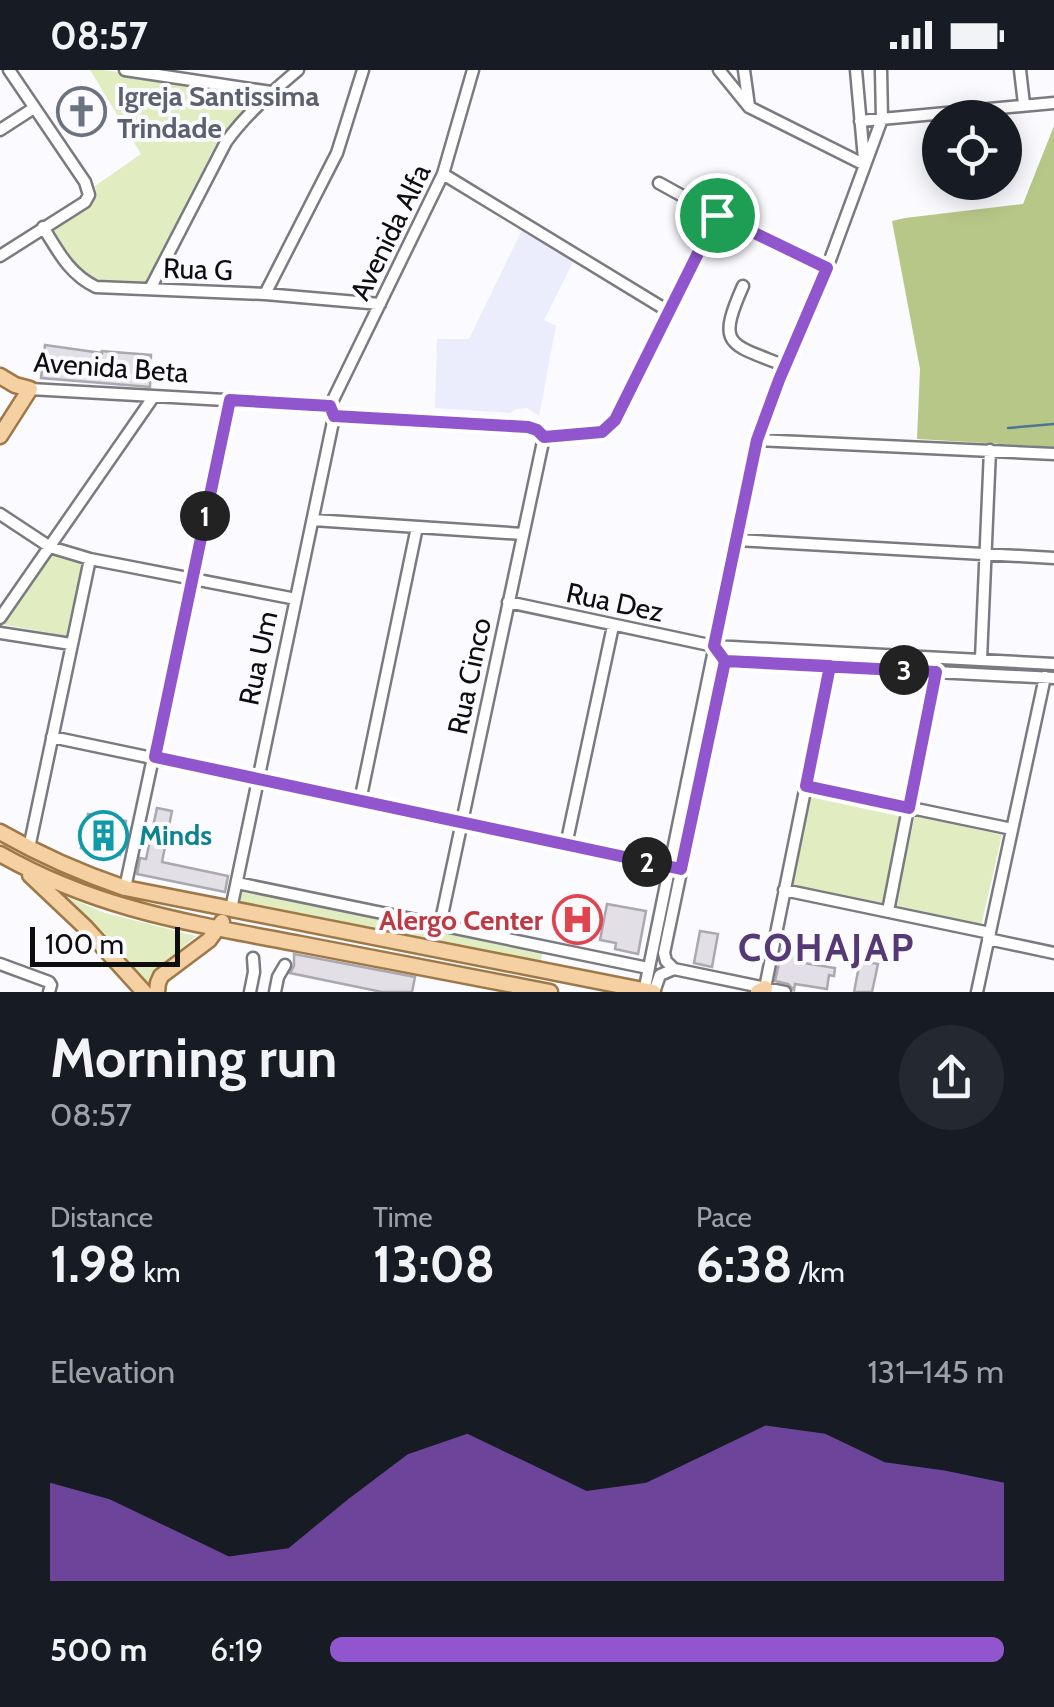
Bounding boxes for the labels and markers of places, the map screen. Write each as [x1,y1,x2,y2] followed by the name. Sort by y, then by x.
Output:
[117,79,319,145] place label: Igreja Santissima Trindade
[56,86,108,138] church icon: Igreja Santissima Trindade
[675,173,760,258] pin
[180,491,230,541] pin: 1
[879,645,929,695] pin: 3
[78,809,130,861] building icon: Minds
[139,818,212,852] place label: Minds
[622,837,672,887] pin: 2
[552,894,604,946] hospital icon: Alergo Center
[379,903,544,937] place label: Alergo Center

